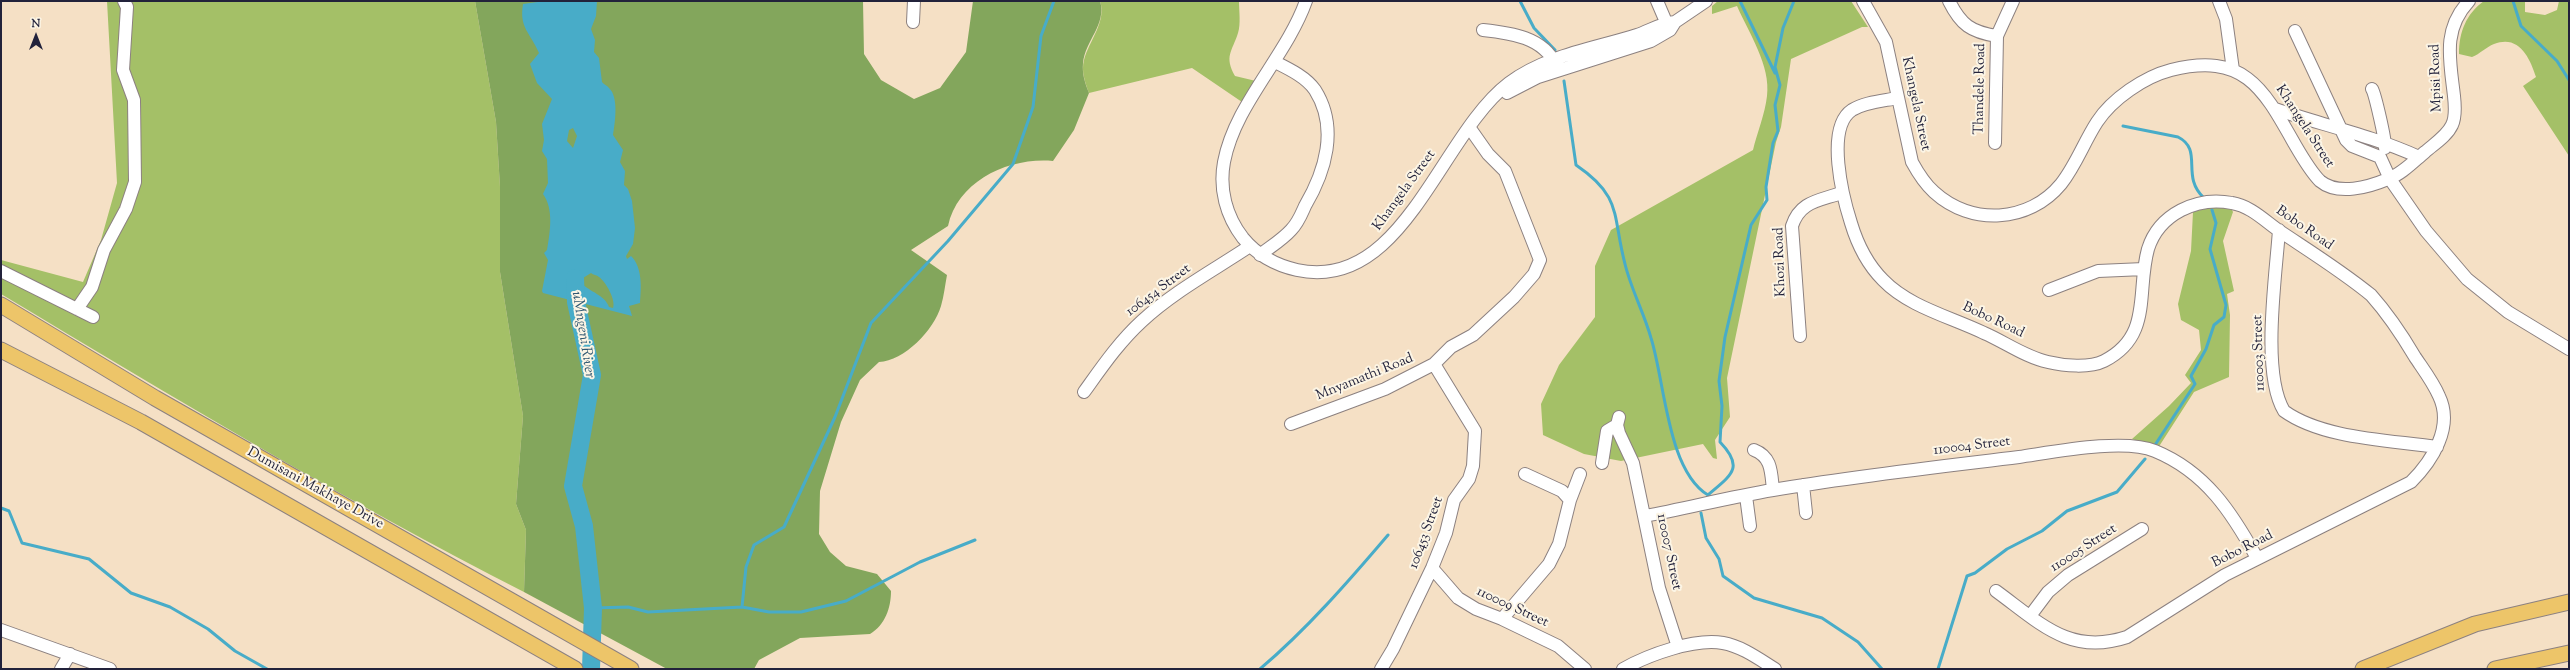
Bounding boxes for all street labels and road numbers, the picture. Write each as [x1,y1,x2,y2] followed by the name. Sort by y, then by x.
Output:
[1972,43,1990,135] street label: Thandele Road
[2427,44,2447,112] street label: Mpisi Road
[1897,55,1933,153] street label: Khangela Street
[2271,82,2337,172] street label: Khangela Street
[1370,147,1440,235] street label: Khangela Street
[2272,203,2336,255] street label: Bobo Road
[1771,227,1791,297] street label: Khozi Road
[1123,261,1195,321] street label: 106454 Street
[1959,299,2027,343] street label: Bobo Road
[2250,315,2270,391] street label: 110003 Street
[1314,351,1416,405] street label: Mnyamathi Road
[1933,434,2011,460] street label: 110004 Street
[244,445,386,533] street label: Dumisani Makhaye Drive
[1406,495,1448,571] street label: 106453 Street
[1652,512,1684,592] street label: 110007 Street
[2048,521,2120,577] street label: 110005 Street
[2210,528,2276,572] street label: Bobo Road
[1473,584,1551,632] street label: 110009 Street

